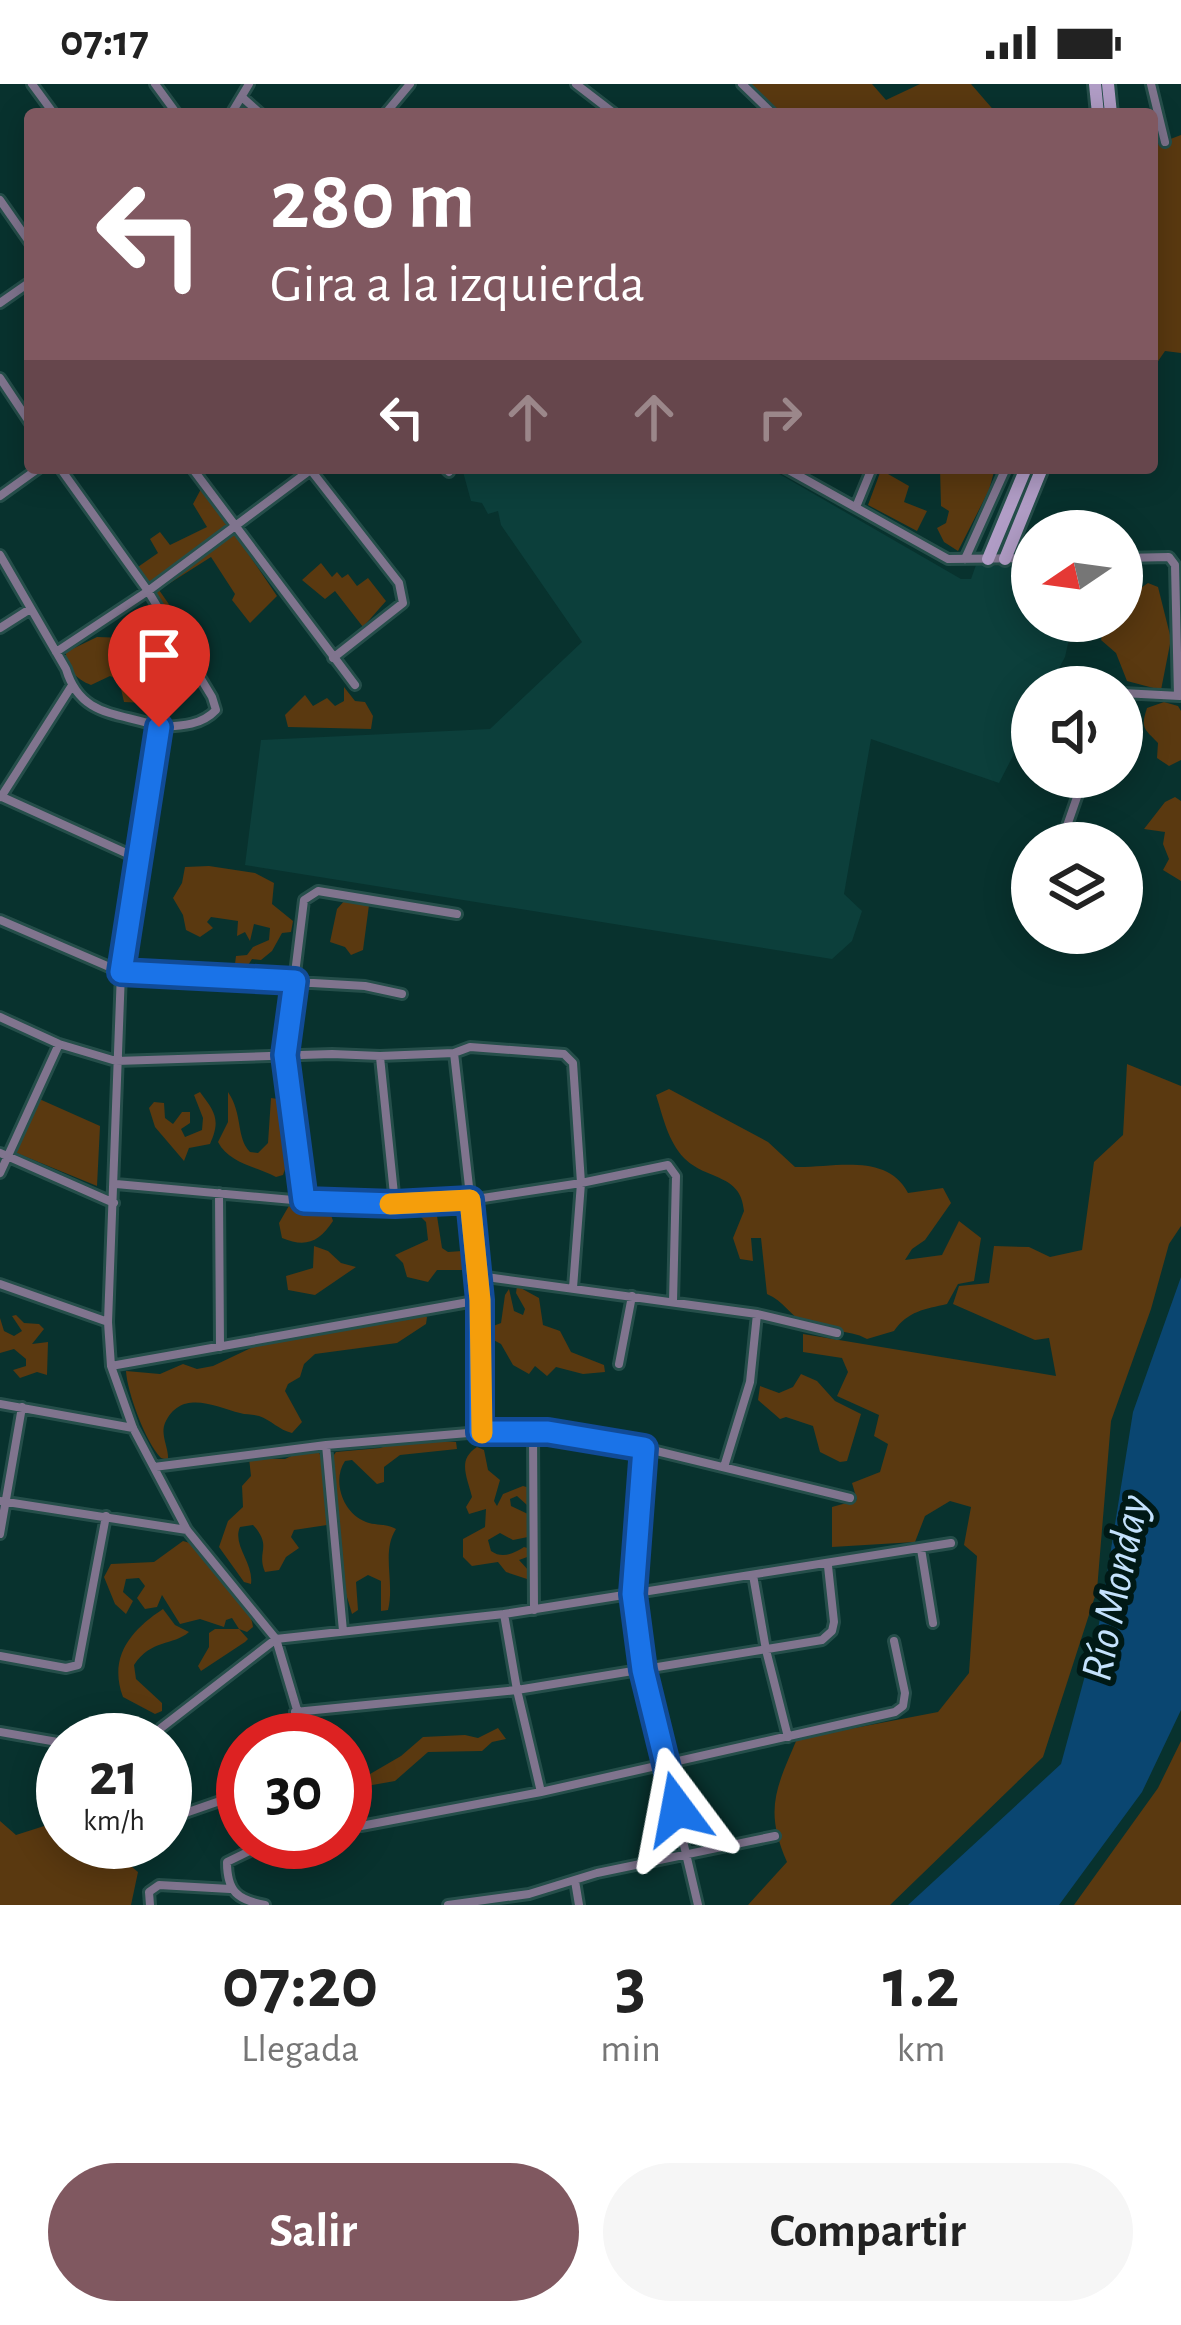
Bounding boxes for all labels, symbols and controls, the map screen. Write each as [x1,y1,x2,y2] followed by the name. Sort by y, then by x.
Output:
[60,19,149,64] text: 07:17
[72,156,228,312] icon: left
[270,160,475,244] text: 280 m
[270,258,645,312] text: Gira a la izquierda
[369,384,435,450] icon: left
[495,384,561,450] icon: ahead
[621,384,687,450] icon: ahead
[747,384,813,450] icon: right
[1011,510,1143,642] north arrow
[1011,510,1143,954] map controls
[108,604,210,727] pin
[126,622,192,688] icon: arrive
[1011,666,1143,798] button: sound
[1011,822,1143,954] button: layers
[1074,1491,1158,1685] water label: Río Monday
[216,1713,372,1869] speed limit sign: 30
[89,1746,139,1806] text: 21
[614,1746,740,1872] position arrow
[83,1806,145,1836] text: km/h
[222,1948,378,2020] text: 07:20
[615,1948,646,2020] text: 3
[883,1948,959,2020] text: 1.2
[241,2030,359,2069] text: Llegada
[600,2030,661,2069] text: min
[897,2030,945,2069] text: km
[48,2163,579,2301] button: Salir
[603,2163,1133,2301] button: Compartir

